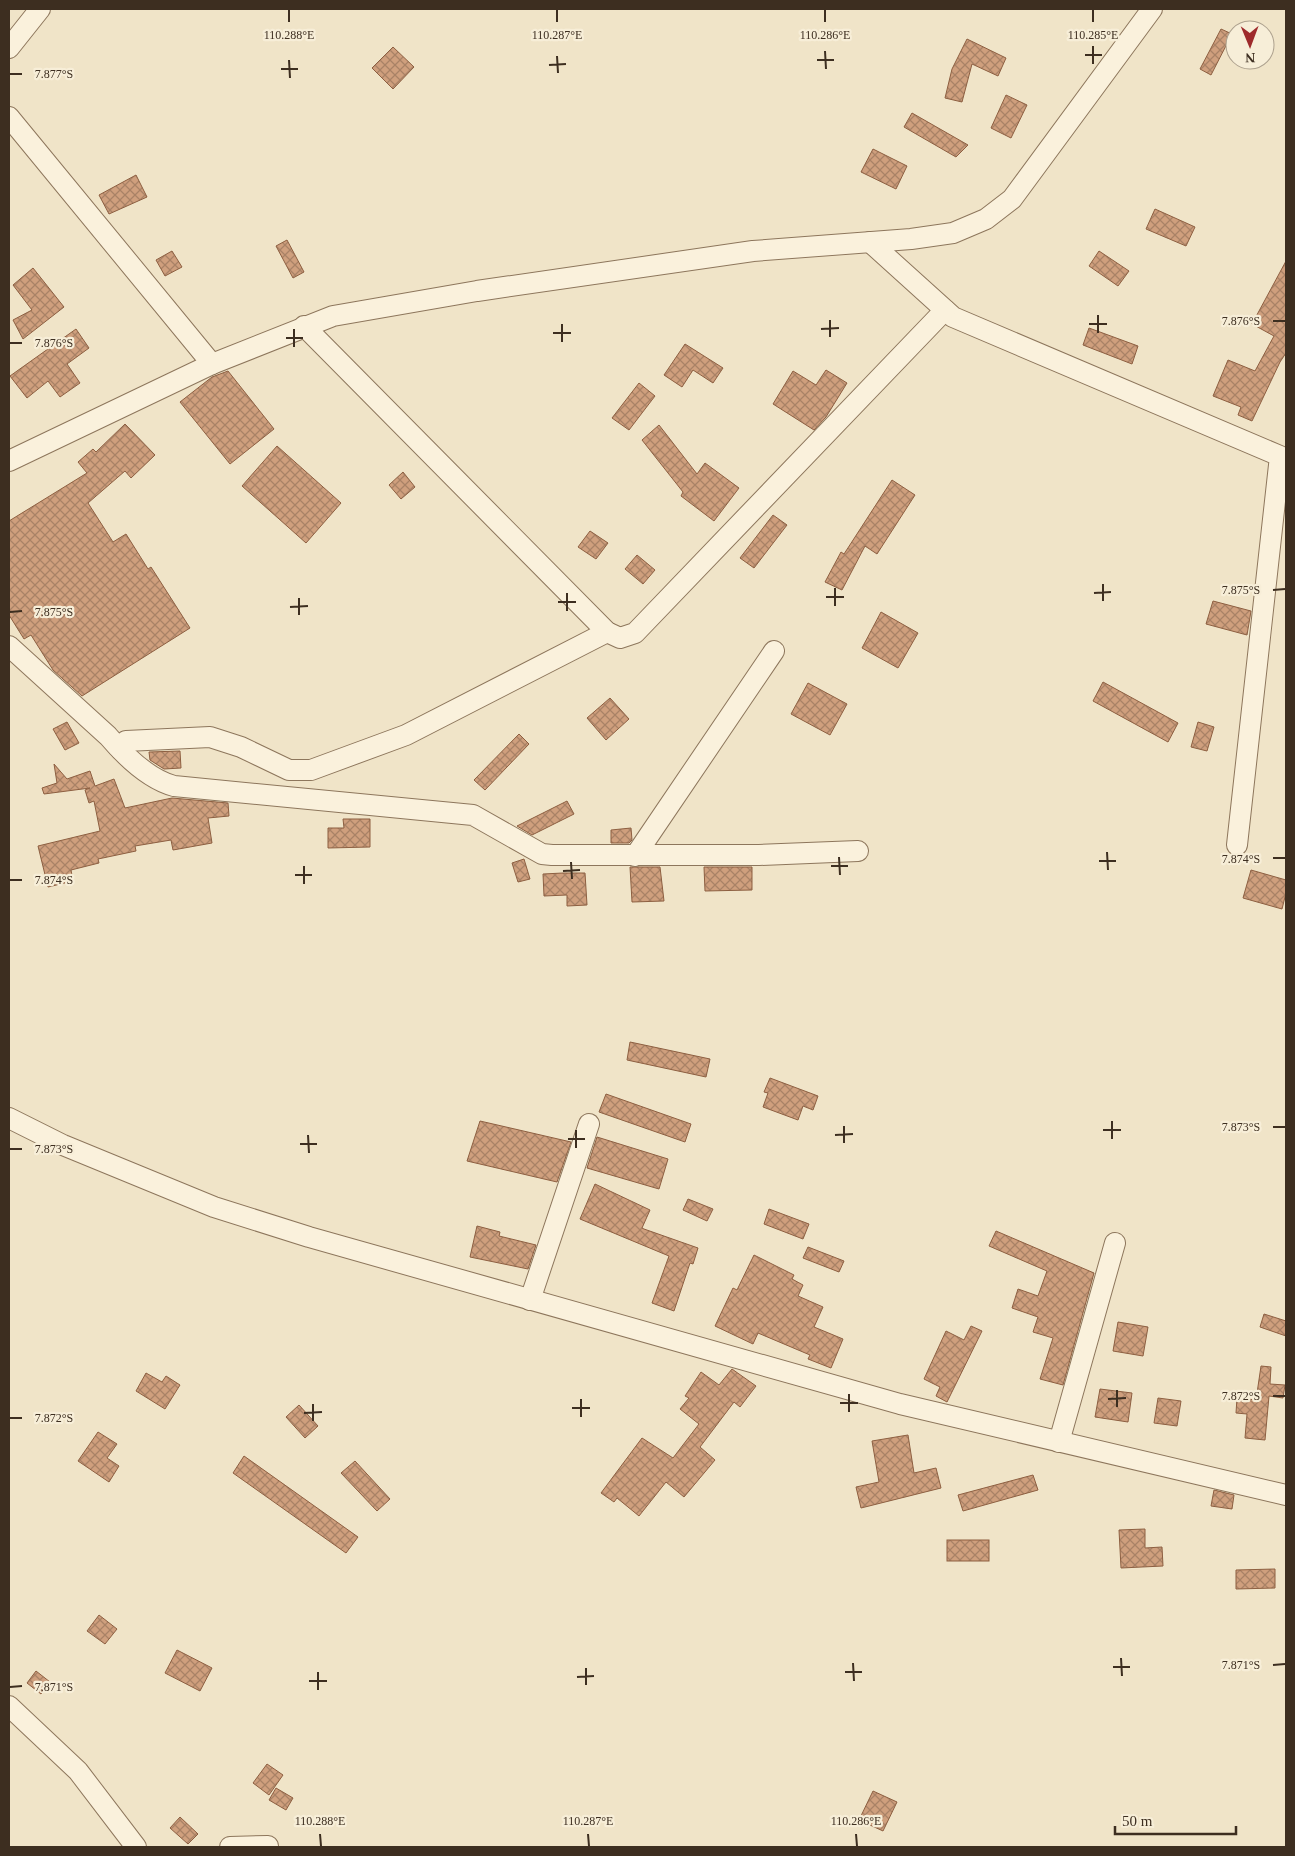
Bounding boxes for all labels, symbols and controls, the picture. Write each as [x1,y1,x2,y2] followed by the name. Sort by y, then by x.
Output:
[1225,20,1275,70] north arrow
[264,28,314,42] text: 110.288°E
[532,28,582,42] text: 110.287°E
[800,28,850,42] text: 110.286°E
[1068,28,1118,42] text: 110.285°E
[1245,50,1255,65] text: N
[35,67,73,81] text: 7.877°S
[1222,314,1260,328] text: 7.876°S
[35,336,73,350] text: 7.876°S
[1222,583,1260,597] text: 7.875°S
[35,605,73,619] text: 7.875°S
[1222,852,1260,866] text: 7.874°S
[35,873,73,887] text: 7.874°S
[1222,1120,1260,1134] text: 7.873°S
[35,1142,73,1156] text: 7.873°S
[1222,1389,1260,1403] text: 7.872°S
[35,1411,73,1425] text: 7.872°S
[1222,1658,1260,1672] text: 7.871°S
[35,1680,73,1694] text: 7.871°S
[1115,1804,1236,1836] scale bar
[1122,1813,1153,1829] text: 50 m
[295,1814,345,1828] text: 110.288°E
[563,1814,613,1828] text: 110.287°E
[831,1814,881,1828] text: 110.286°E

